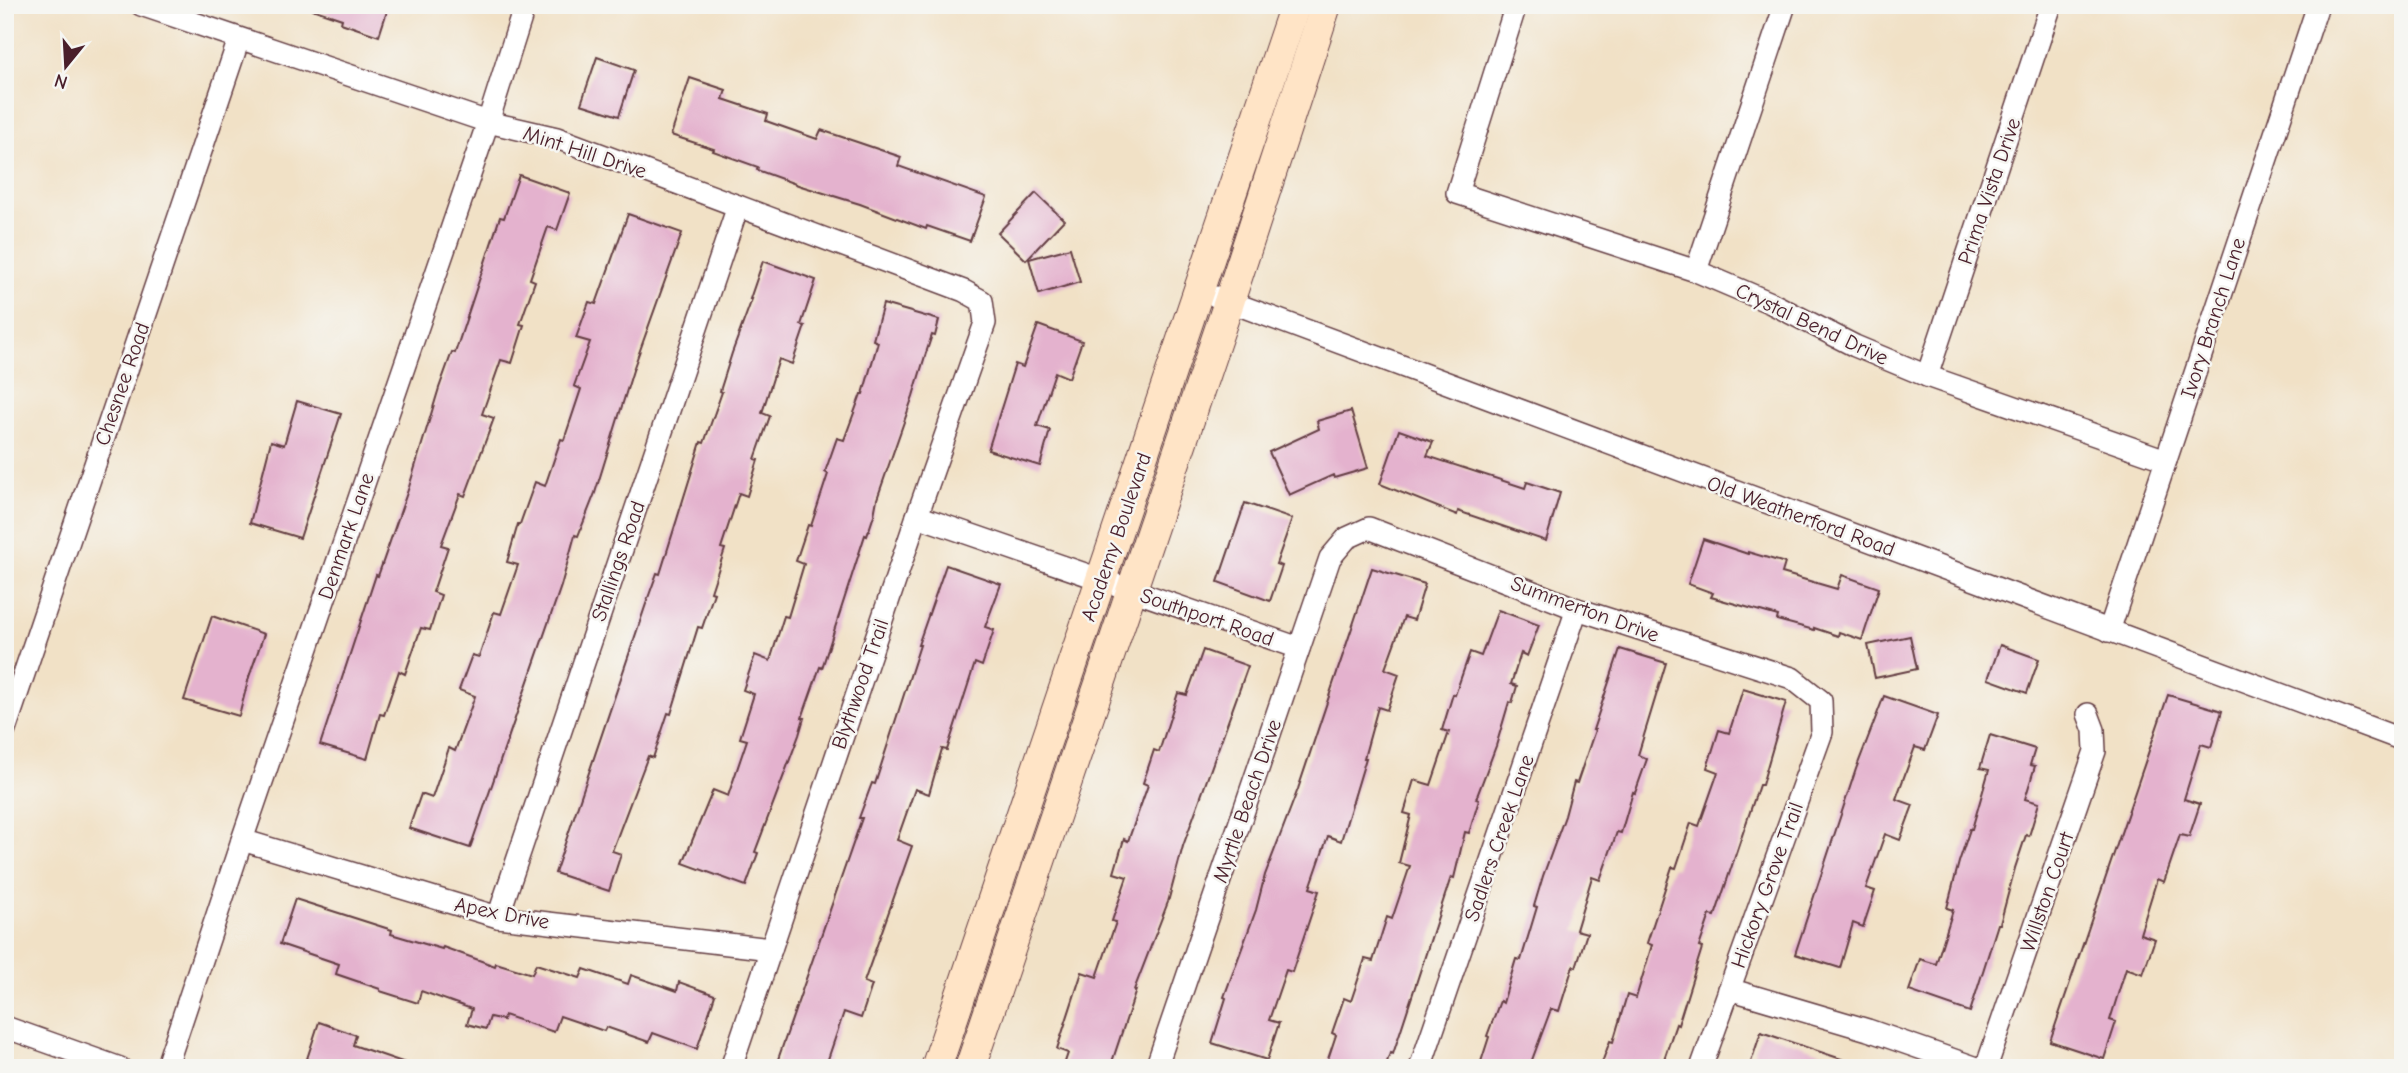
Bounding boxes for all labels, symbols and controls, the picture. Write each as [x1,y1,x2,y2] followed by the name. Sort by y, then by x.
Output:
[32,32,102,102] north arrow
[52,69,70,94] text: N
[1953,115,2025,267] street label: Prima Vista Drive
[520,121,650,183] street label: Mint Hill Drive
[2176,235,2250,401] street label: Ivory Branch Lane
[1732,278,1892,370] street label: Crystal Bend Drive
[90,319,154,449] street label: Chesnee Road
[1076,450,1156,624] street label: Academy Boulevard
[313,470,379,602] street label: Denmark Lane
[1704,471,1898,561] street label: Old Weatherford Road
[586,498,650,624] street label: Stallings Road
[1507,571,1663,647] street label: Summerton Drive
[1137,583,1277,651] street label: Southport Road
[827,616,893,752] street label: Blythwood Trail
[1208,716,1286,886] street label: Myrtle Beach Drive
[1459,751,1539,925] street label: Sadlers Creek Lane
[1726,799,1808,971] street label: Hickory Grove Trail
[2015,828,2079,955] street label: Willston Court
[453,892,551,934] street label: Apex Drive

